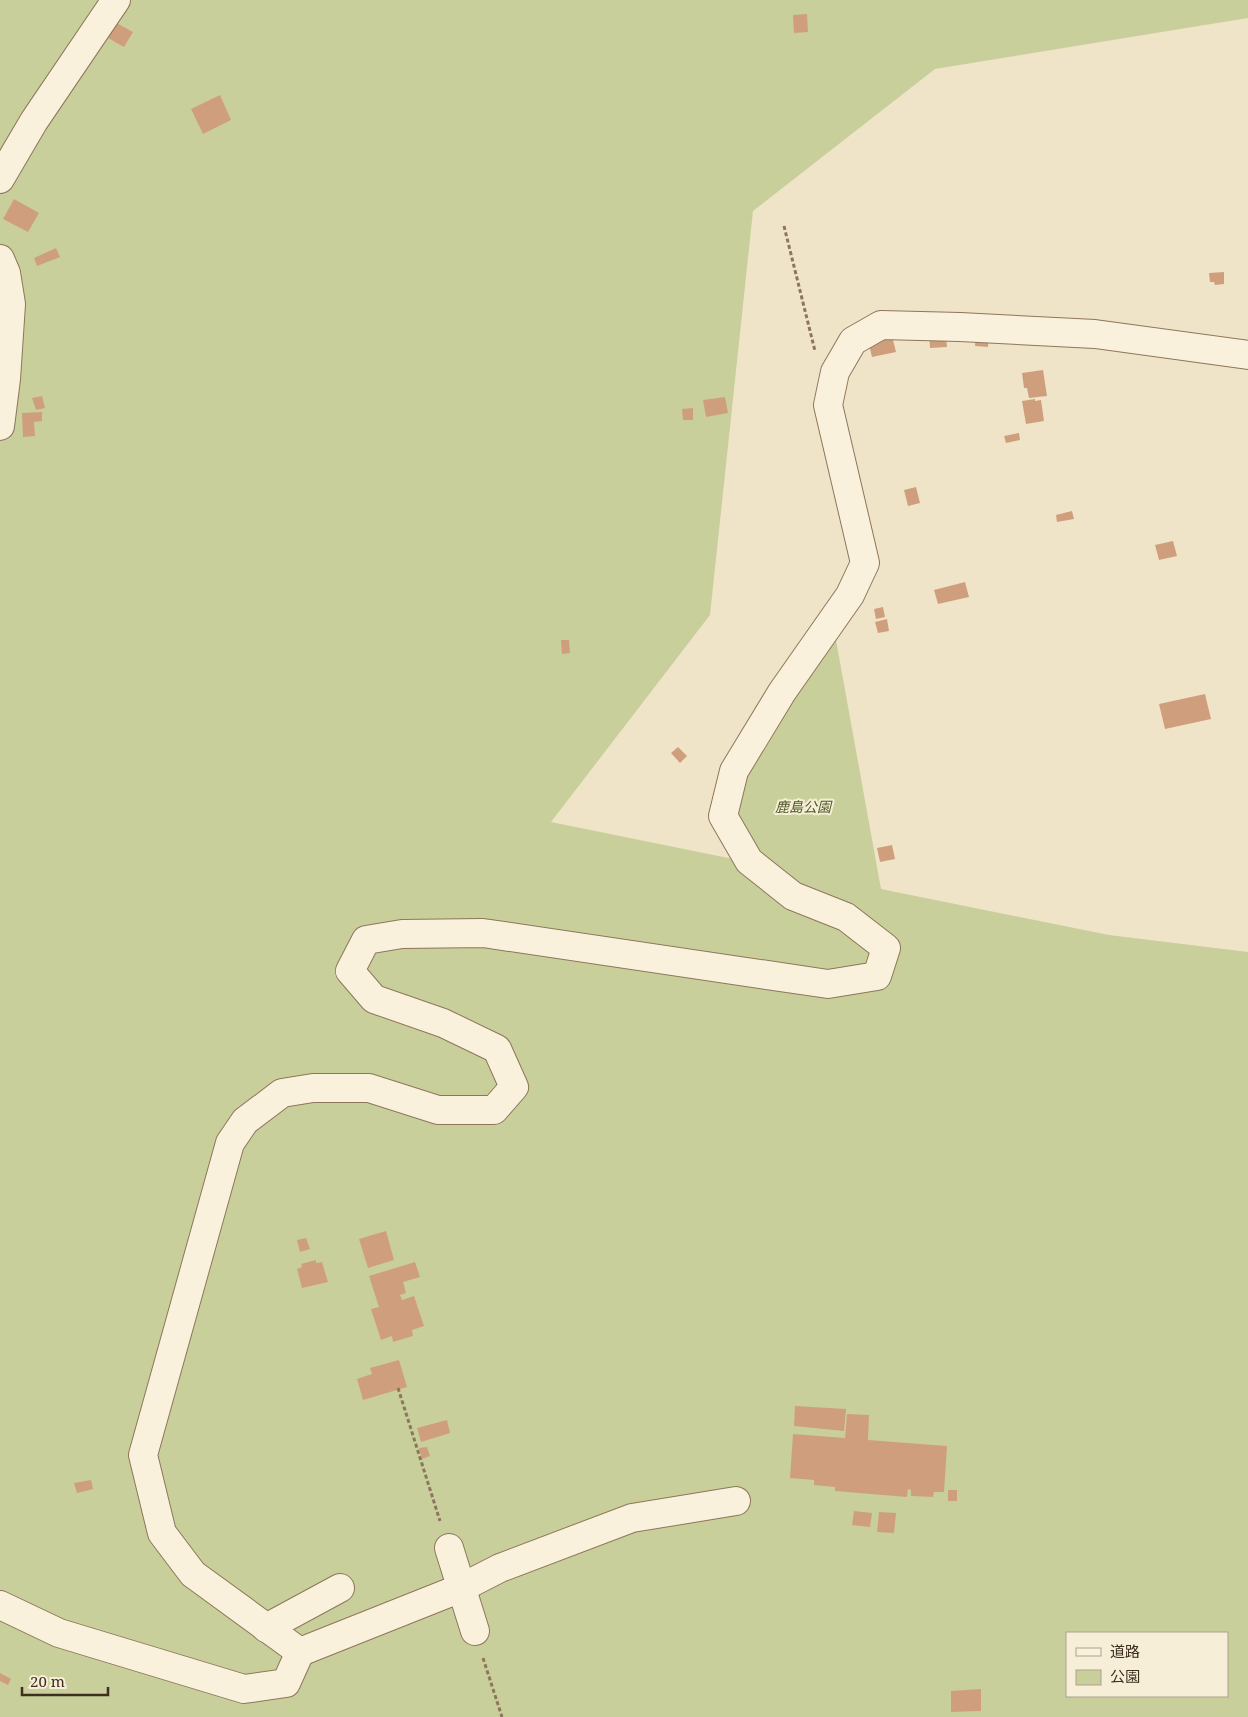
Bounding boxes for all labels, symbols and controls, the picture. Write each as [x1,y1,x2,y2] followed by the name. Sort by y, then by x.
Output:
[775,797,833,816] park label: 鹿島公園
[1066,1632,1228,1697] legend
[1110,1641,1140,1661] text: 道路
[22,1664,109,1696] scale bar
[1110,1666,1140,1686] text: 公園
[30,1671,65,1691] text: 20 m

